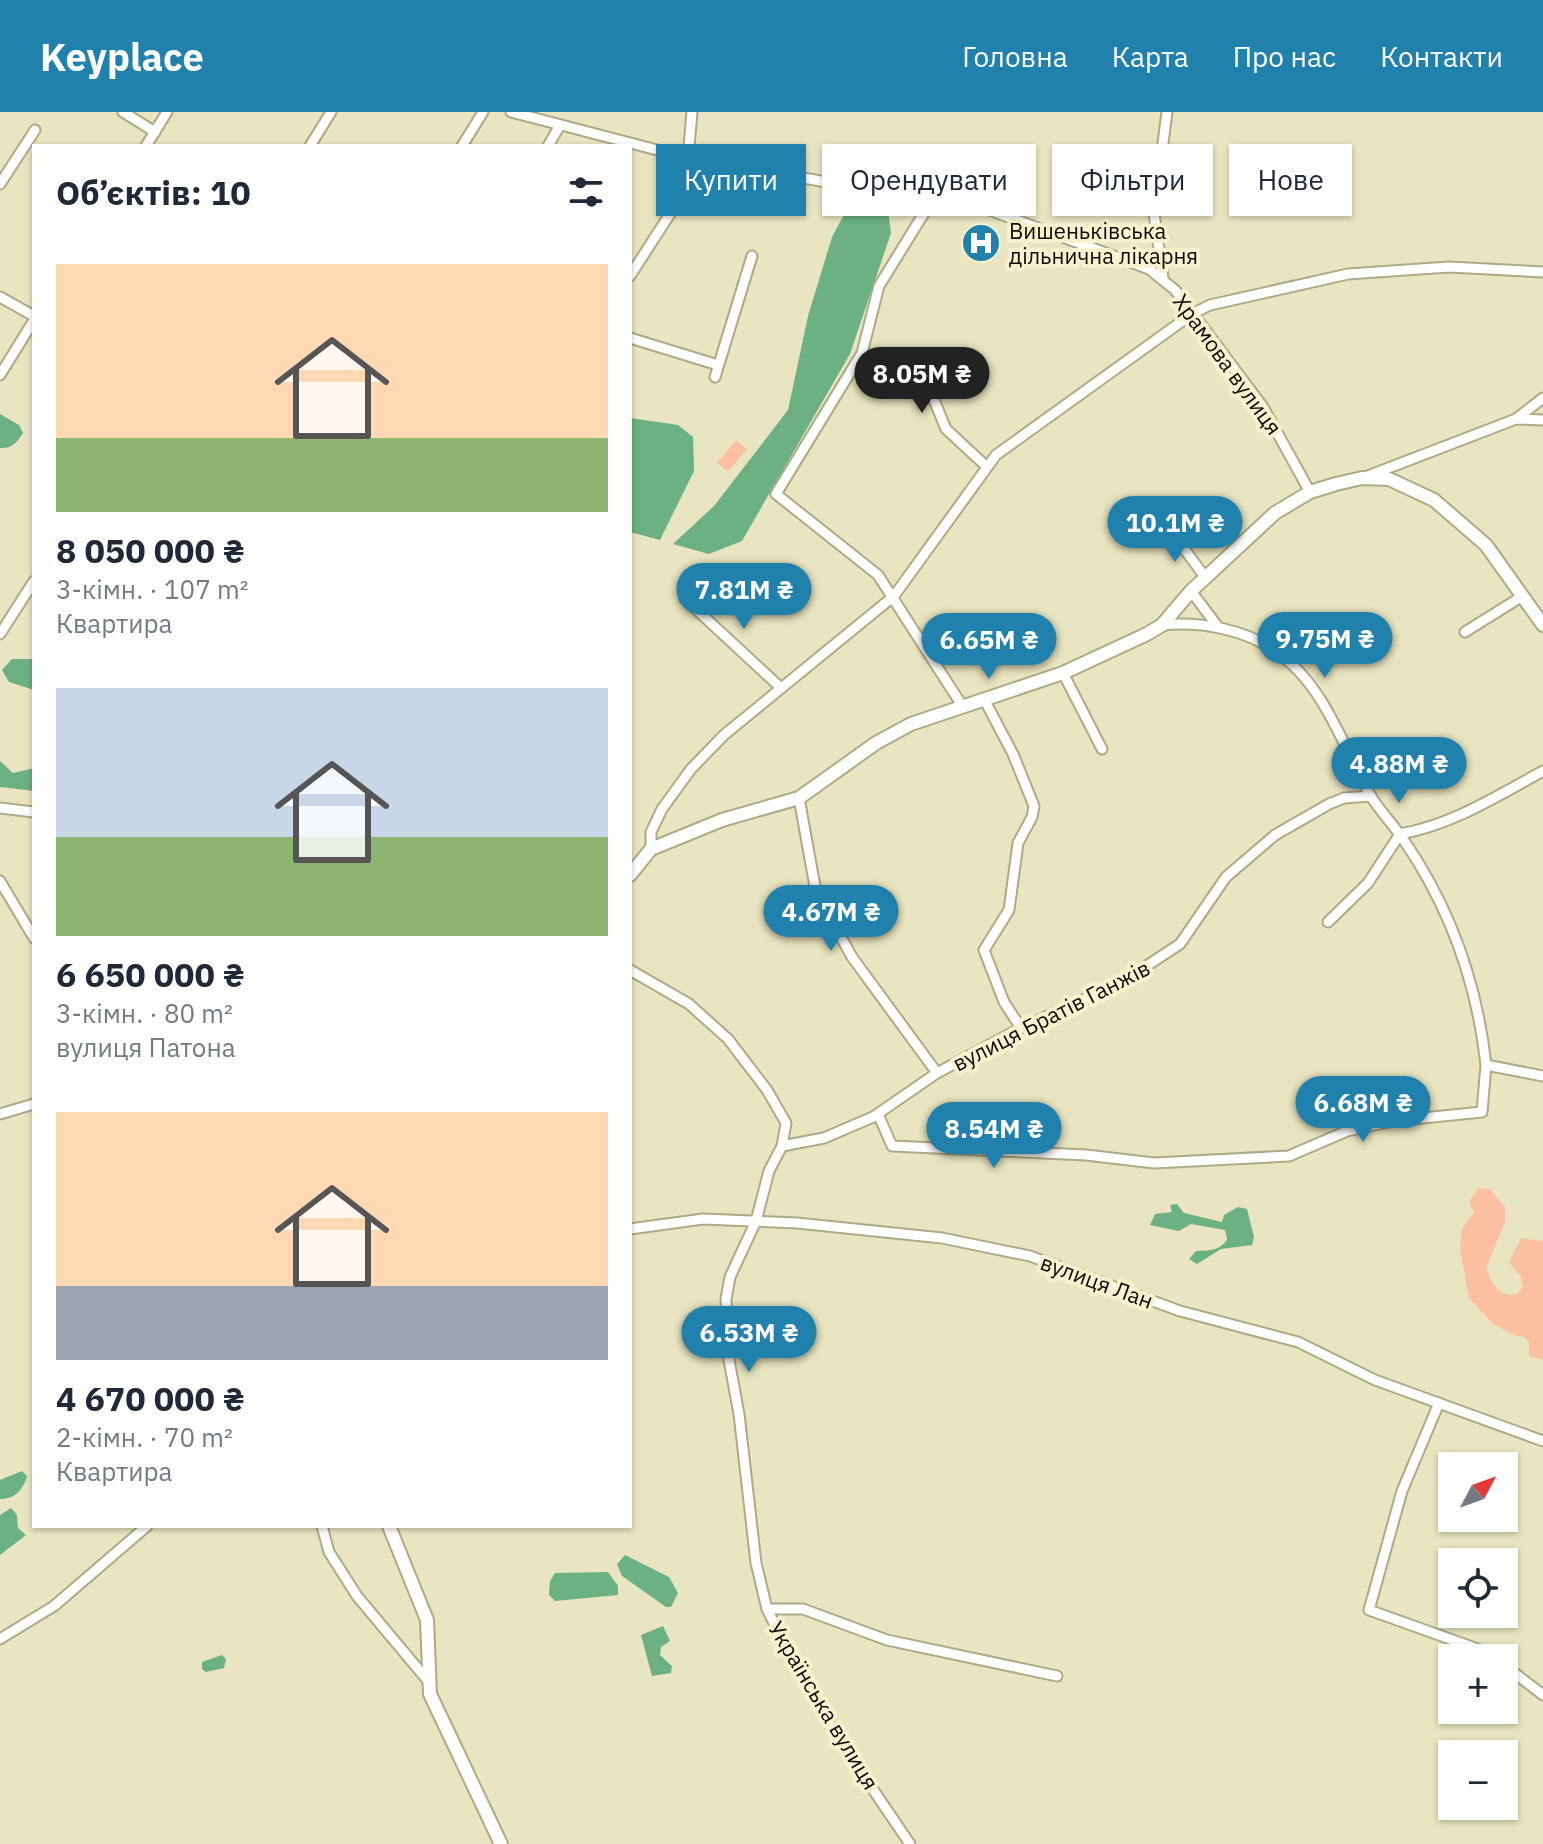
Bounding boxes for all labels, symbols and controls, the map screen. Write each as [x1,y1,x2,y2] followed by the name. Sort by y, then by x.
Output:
[40,32,204,81] text: Keyplace
[962,38,1068,75] text: Головна
[1112,38,1189,75] text: Карта
[1233,38,1336,75] text: Про нас
[1380,38,1503,75] text: Контакти
[656,144,806,216] chip: Купити
[822,144,1036,216] chip: Орендувати
[1052,144,1213,216] chip: Фільтри
[1229,144,1352,216] chip: Нове
[56,170,251,214] text: Об’єктів: 10
[564,170,608,214] icon: filters
[1009,216,1198,270] place label: Вишеньківська дільнична лікарня
[960,222,1002,264] hospital icon: Вишеньківська дільнична лікарня
[1167,288,1289,440] street label: Храмова вулиця
[260,316,404,460] icon: home
[848,347,996,415] pin: 8.05M ₴
[872,356,972,390] text: 8.05M ₴
[1101,496,1249,564] pin: 10.1M ₴
[1125,505,1225,539] text: 10.1M ₴
[56,528,245,572] text: 8 050 000 ₴
[670,563,818,631] pin: 7.81M ₴
[56,572,249,606] text: 3-кімн. · 107 m²
[694,572,794,606] text: 7.81M ₴
[56,606,173,640] text: Квартира
[1251,612,1399,680] pin: 9.75M ₴
[915,613,1063,681] pin: 6.65M ₴
[1275,621,1375,655] text: 9.75M ₴
[939,622,1039,656] text: 6.65M ₴
[1325,737,1473,805] pin: 4.88M ₴
[260,740,404,884] icon: home
[1349,746,1449,780] text: 4.88M ₴
[757,885,905,953] pin: 4.67M ₴
[781,894,881,928] text: 4.67M ₴
[56,952,245,996] text: 6 650 000 ₴
[947,953,1155,1077] street label: вулиця Братів Ганжів
[56,996,233,1030] text: 3-кімн. · 80 m²
[56,1030,236,1064] text: вулиця Патона
[1289,1076,1437,1144] pin: 6.68M ₴
[1313,1085,1413,1119] text: 6.68M ₴
[920,1102,1068,1170] pin: 8.54M ₴
[944,1111,1044,1145] text: 8.54M ₴
[260,1164,404,1308] icon: home
[1037,1247,1157,1315] street label: вулиця Лан
[675,1306,823,1374] pin: 6.53M ₴
[699,1315,799,1349] text: 6.53M ₴
[56,1376,245,1420] text: 4 670 000 ₴
[56,1420,233,1454] text: 2-кімн. · 70 m²
[1438,1452,1518,1532] north arrow
[1438,1452,1518,1820] map controls
[56,1454,173,1488] text: Квартира
[1438,1548,1518,1628] button: locate
[762,1615,886,1795] street label: Українська вулиця
[1438,1644,1518,1724] button: +
[1438,1740,1518,1820] button: −

